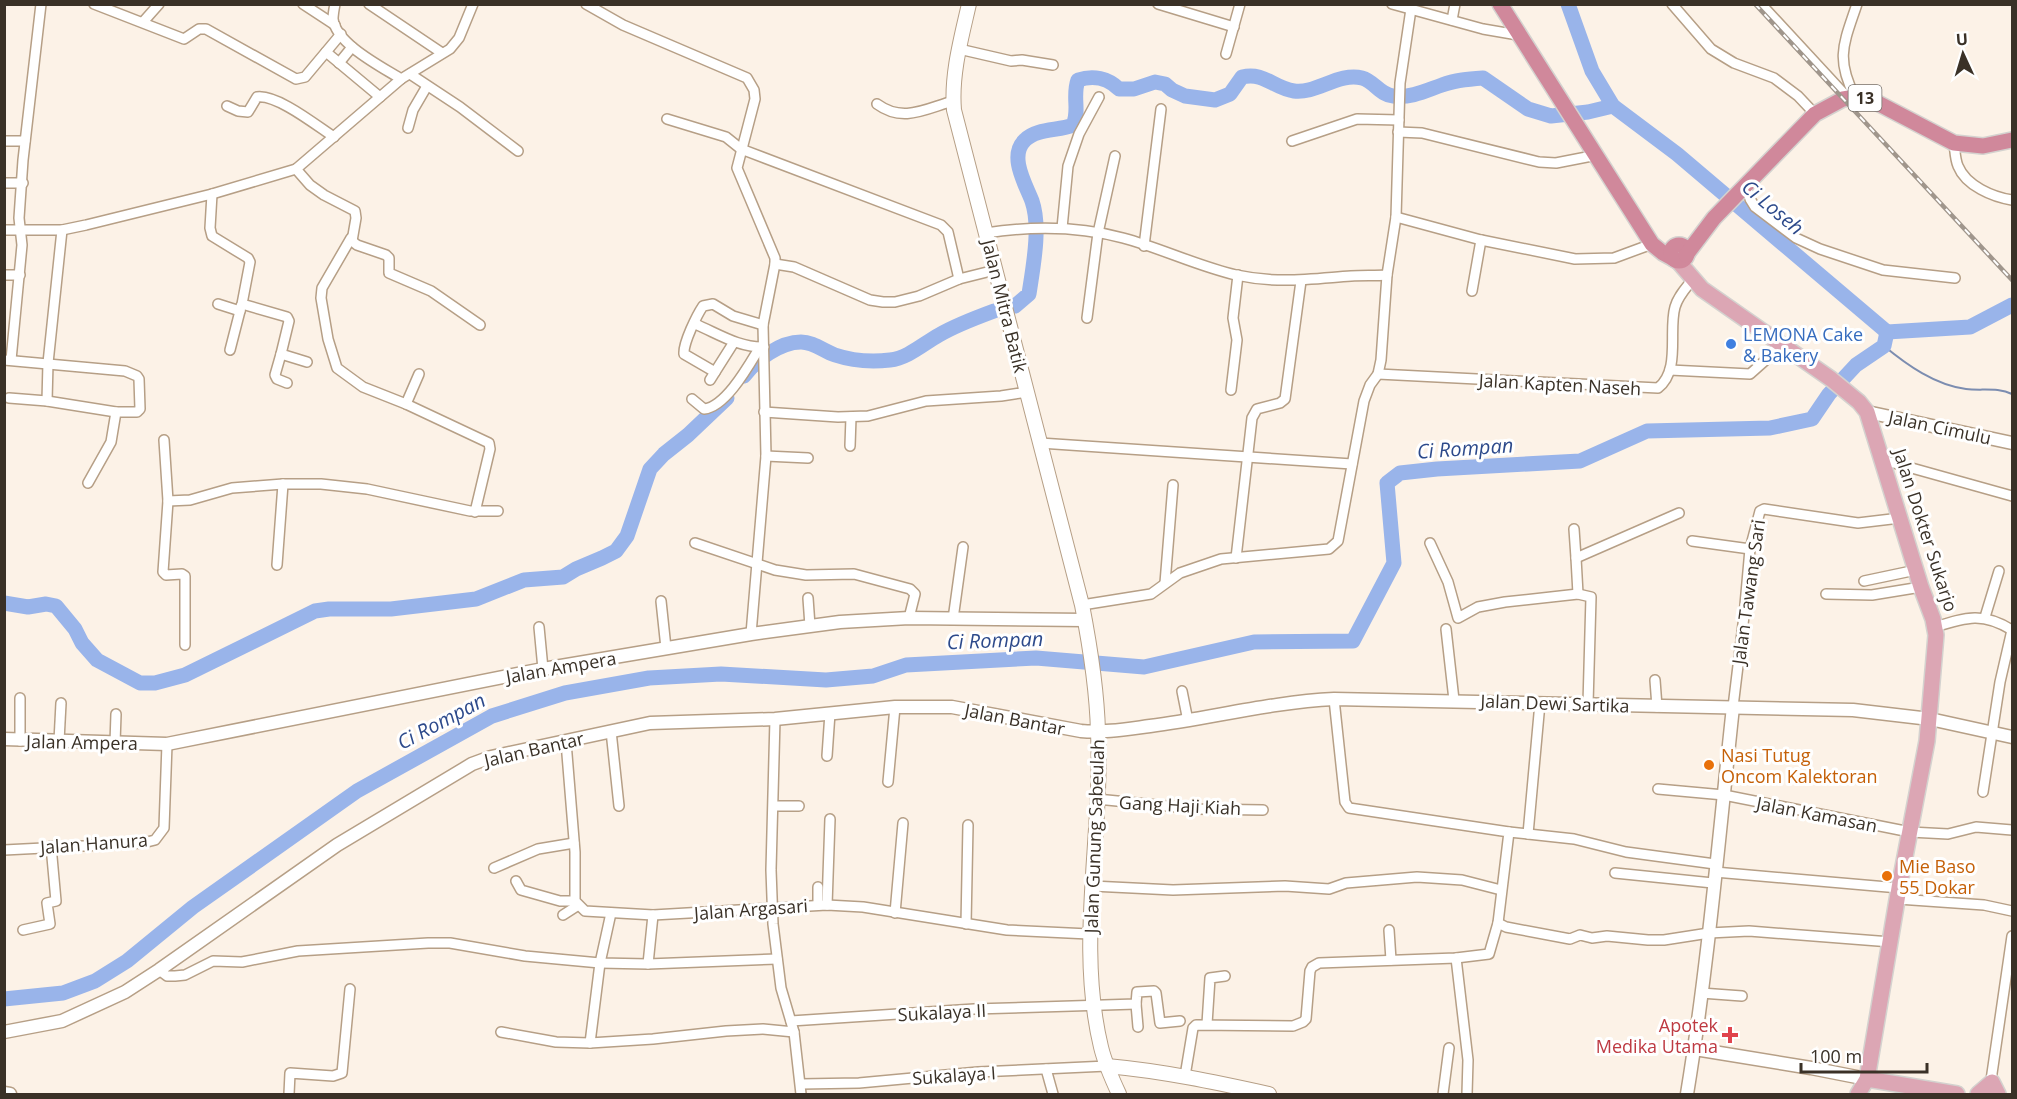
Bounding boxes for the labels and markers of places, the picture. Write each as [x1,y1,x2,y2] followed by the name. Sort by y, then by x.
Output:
[1743,322,1863,367] place label: LEMONA Cake & Bakery
[1724,337,1738,351] marker: LEMONA Cake & Bakery
[1721,743,1878,788] place label: Nasi Tutug Oncom Kalektoran
[1702,758,1716,772] marker: Nasi Tutug Oncom Kalektoran
[1899,854,1976,899] place label: Mie Baso 55 Dokar
[1880,869,1894,883] marker: Mie Baso 55 Dokar
[1596,1013,1719,1058] place label: Apotek Medika Utama
[1723,1028,1737,1042] marker: Apotek Medika Utama

